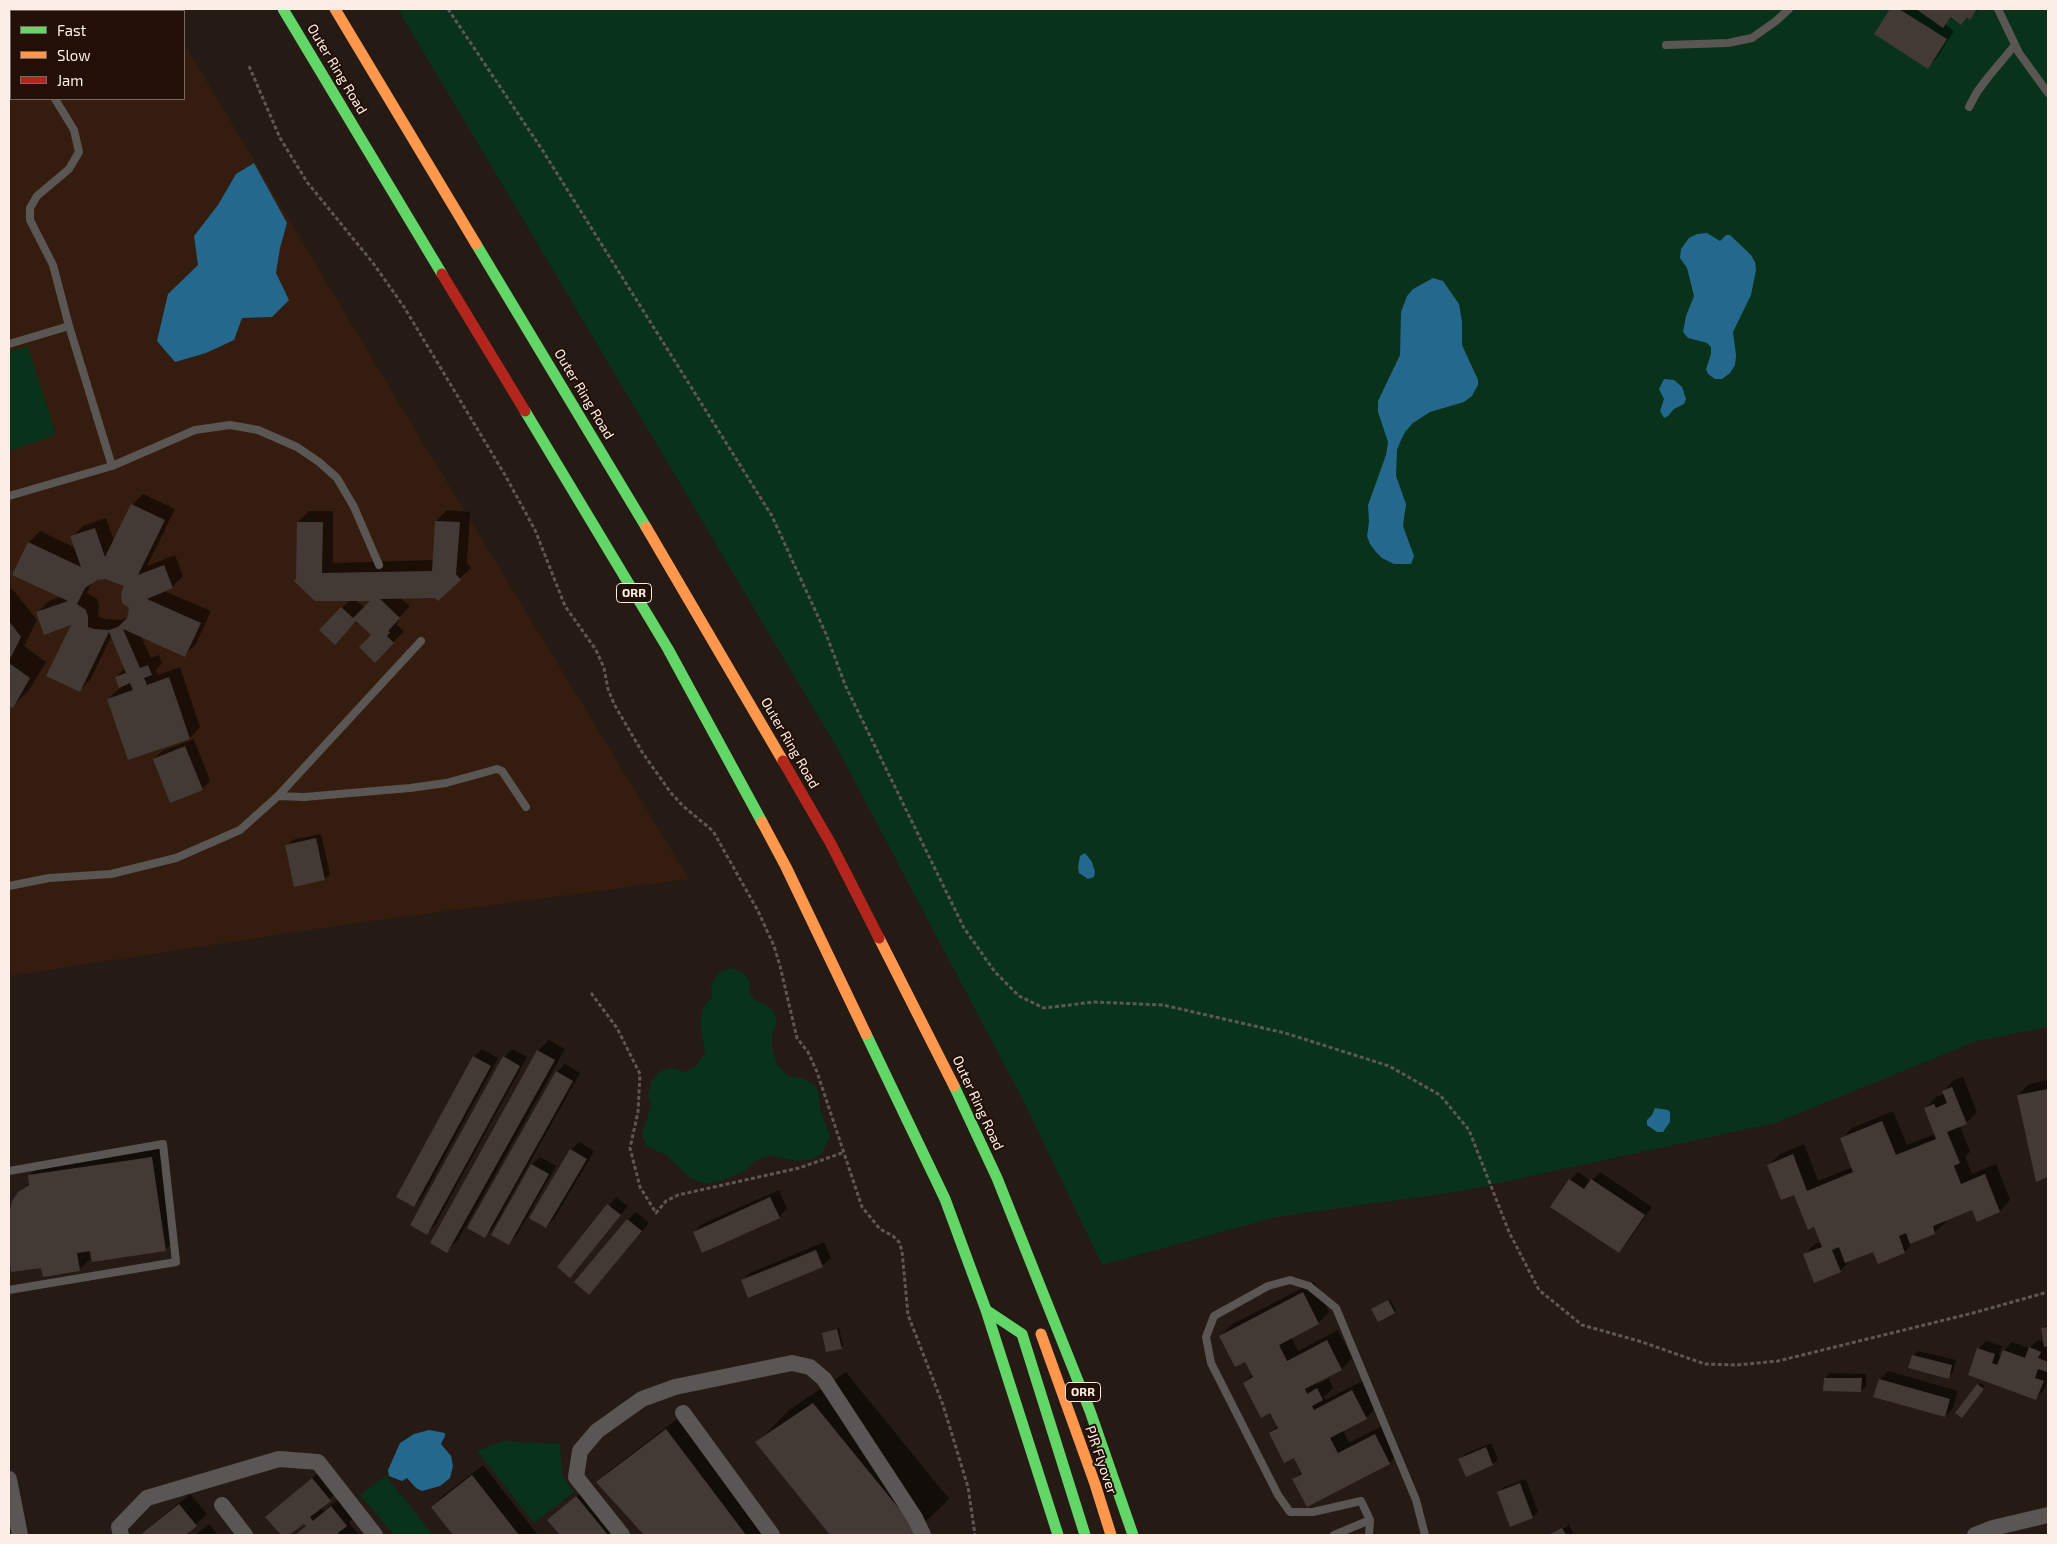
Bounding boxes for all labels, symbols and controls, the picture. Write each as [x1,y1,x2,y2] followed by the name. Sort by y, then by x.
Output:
[10,10,185,100] legend
[57,21,86,39] text: Fast
[303,21,371,117] street label: Outer Ring Road
[57,46,91,64] text: Slow
[57,71,83,89] text: Jam
[550,346,618,442] street label: Outer Ring Road
[616,584,652,602] road number: ORR
[757,694,823,792] street label: Outer Ring Road
[949,1053,1007,1153] street label: Outer Ring Road
[1066,1382,1100,1401] road number: ORR
[1081,1424,1121,1496] street label: PJR Flyover

